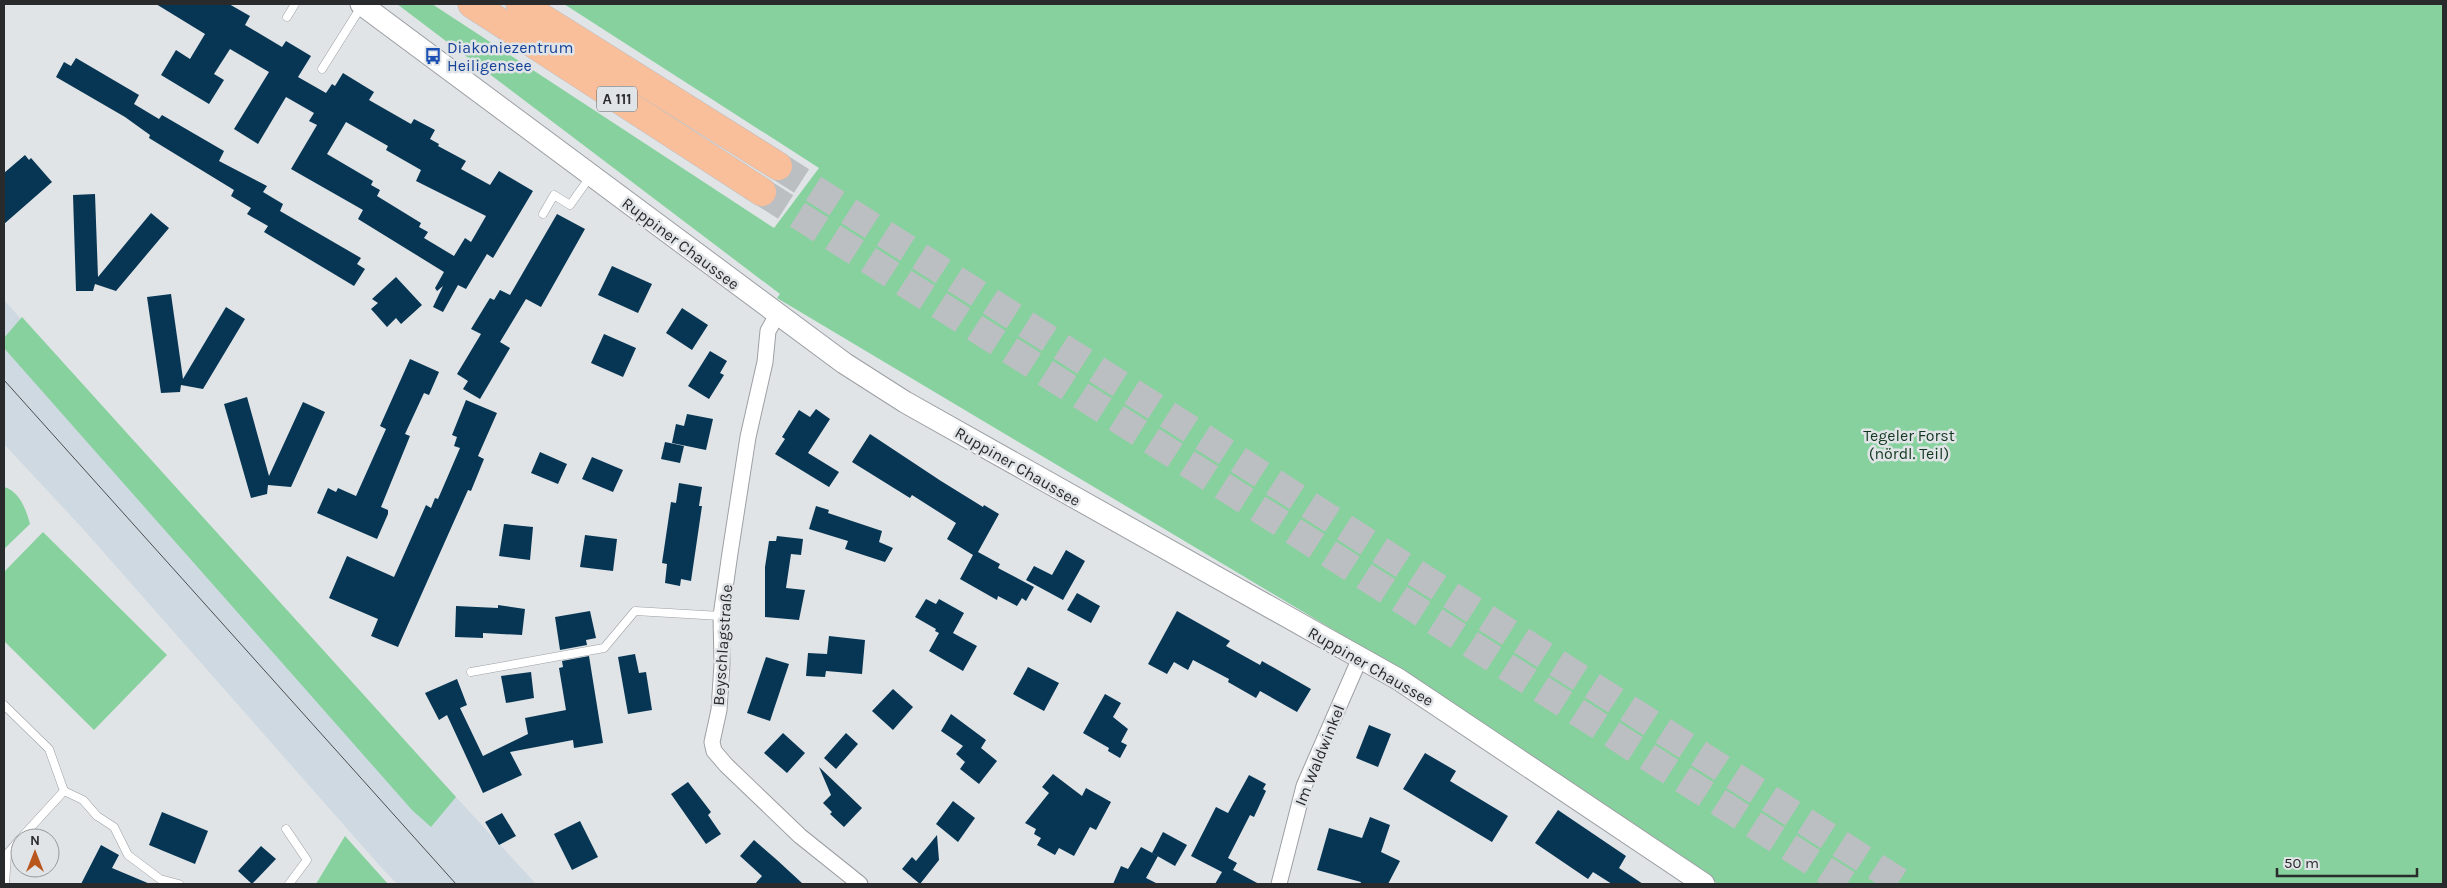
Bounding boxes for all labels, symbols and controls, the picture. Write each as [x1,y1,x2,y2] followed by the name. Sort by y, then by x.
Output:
[447,38,573,75] place label: Diakoniezentrum Heiligensee
[423,46,443,66] bus stop icon: Diakoniezentrum Heiligensee
[597,86,637,112] road number: A 111
[618,193,743,294] street label: Ruppiner Chaussee
[952,423,1084,510] street label: Ruppiner Chaussee
[1863,426,1955,463] park label: Tegeler Forst (nördl. Teil)
[709,584,736,706] street label: Beyschlagstraße
[1305,623,1437,710] street label: Ruppiner Chaussee
[1291,702,1348,809] street label: Im Waldwinkel
[10,828,60,878] north arrow
[30,832,40,849] text: N
[2277,846,2417,878] scale bar
[2284,854,2319,872] text: 50 m

